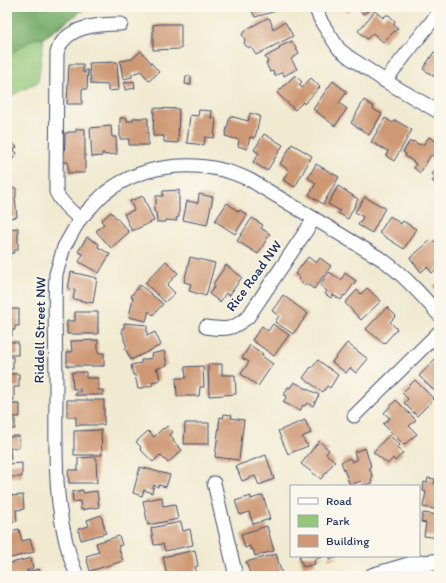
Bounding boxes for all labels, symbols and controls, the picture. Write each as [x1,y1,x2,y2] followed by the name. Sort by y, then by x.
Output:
[223,237,285,315] street label: Rice Road NW
[31,276,49,384] street label: Riddell Street NW
[290,485,420,557] legend
[326,494,352,508] text: Road
[326,514,350,528] text: Park
[326,534,370,548] text: Building

